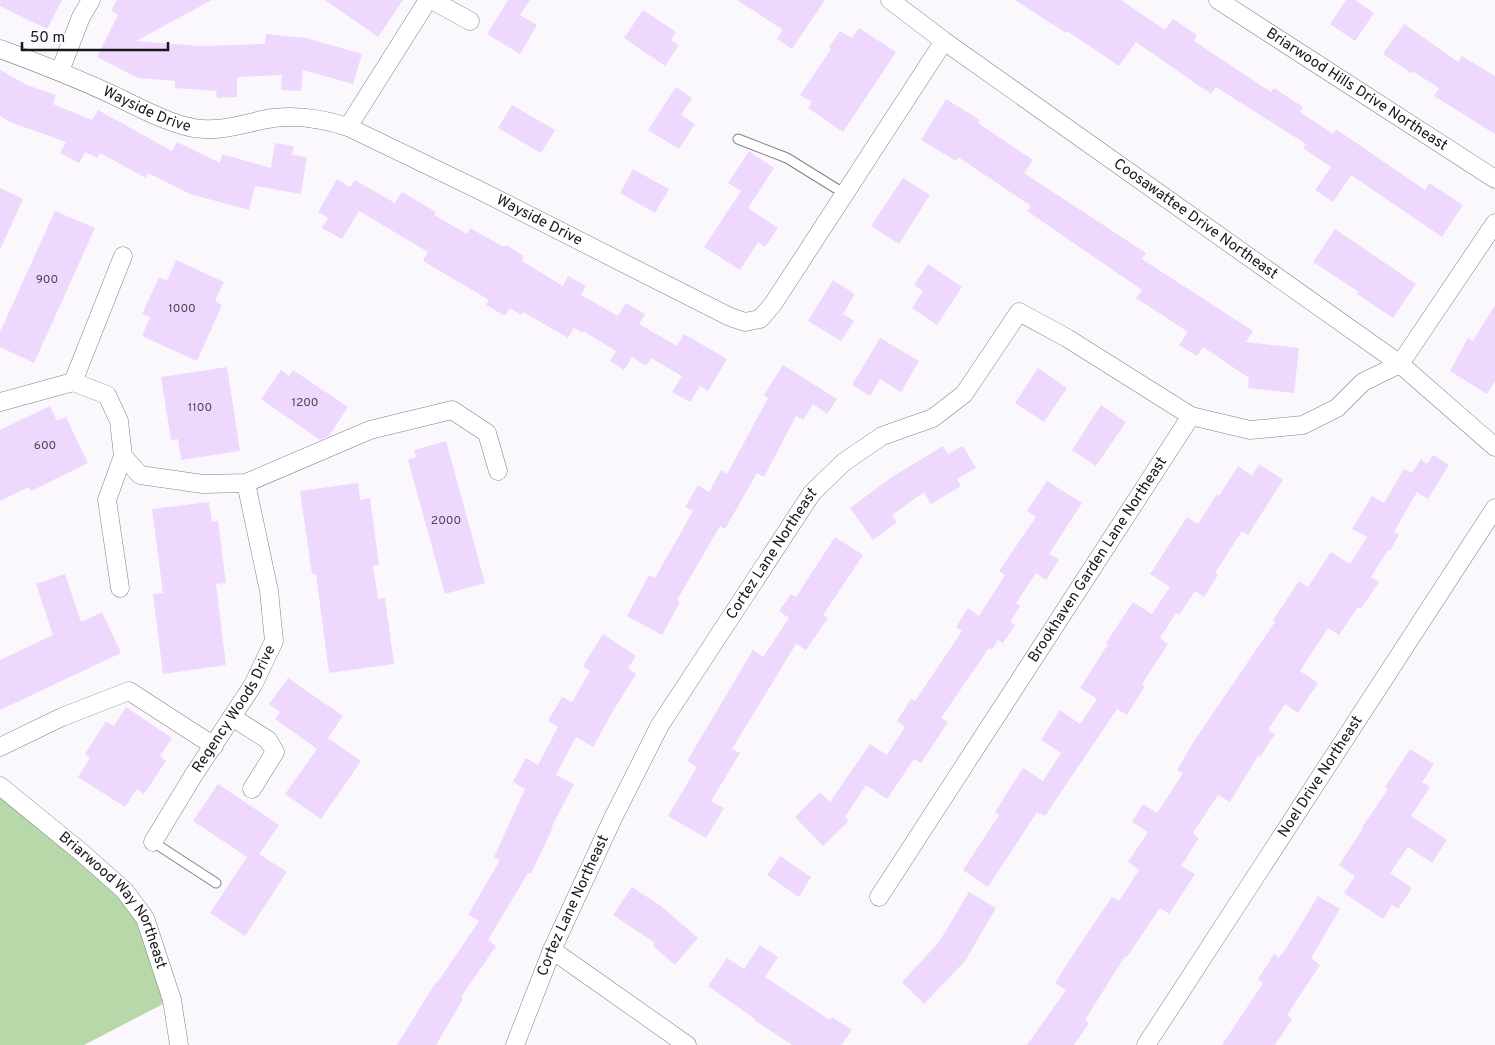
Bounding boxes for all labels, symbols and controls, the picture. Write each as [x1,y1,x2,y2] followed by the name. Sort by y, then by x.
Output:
[22,20,169,52] scale bar
[1262,24,1451,155] street label: Briarwood Hills Drive Northeast
[30,29,65,48] text: 50 m
[100,82,193,137] street label: Wayside Drive
[1110,154,1281,284] street label: Coosawattee Drive Northeast
[493,191,586,250] street label: Wayside Drive
[36,272,58,288] house number: 900
[168,301,196,317] house number: 1000
[291,395,319,411] house number: 1200
[188,400,212,416] house number: 1100
[34,438,56,454] house number: 600
[1024,453,1171,666] street label: Brookhaven Garden Lane Northeast
[722,484,821,623] street label: Cortez Lane Northeast
[431,513,461,529] house number: 2000
[188,642,280,776] street label: Regency Woods Drive
[1274,712,1367,841] street label: Noel Drive Northeast
[54,828,171,971] street label: Briarwood Way Northeast
[533,832,613,979] street label: Cortez Lane Northeast

